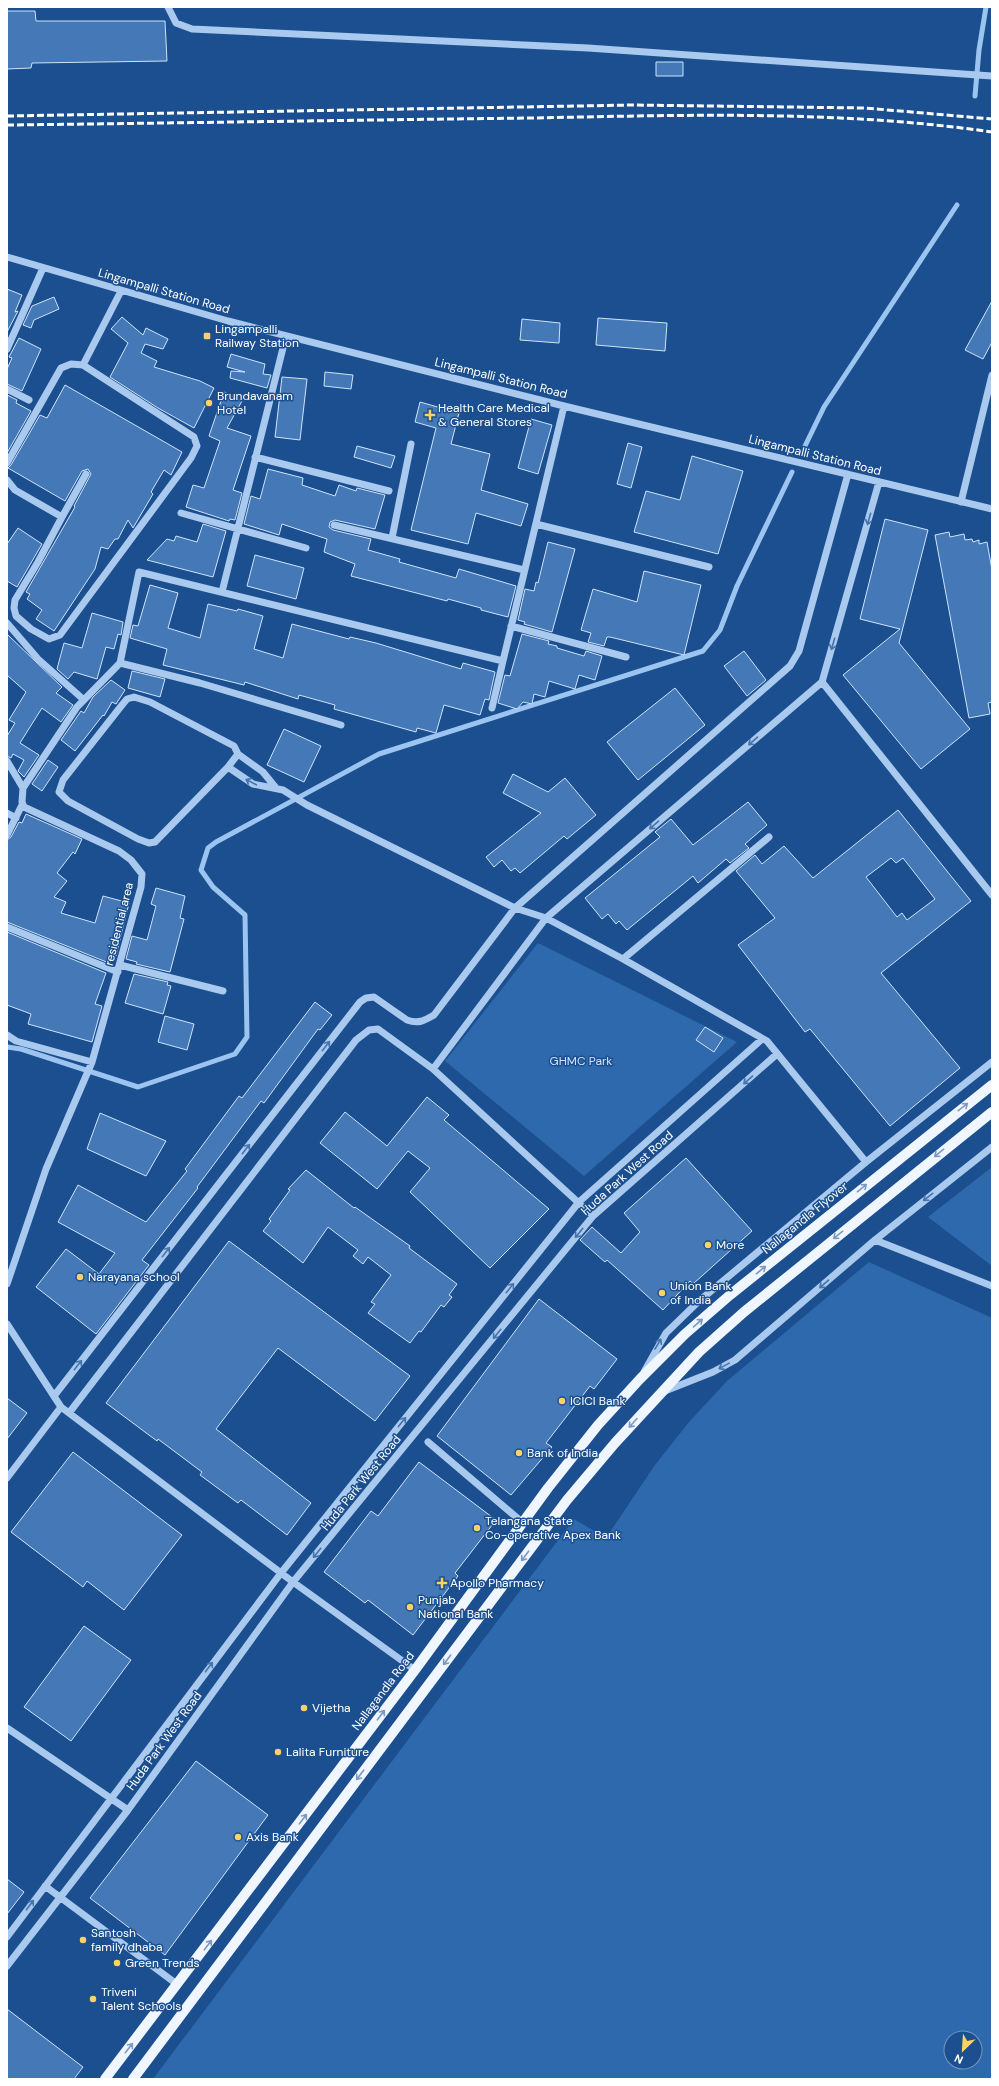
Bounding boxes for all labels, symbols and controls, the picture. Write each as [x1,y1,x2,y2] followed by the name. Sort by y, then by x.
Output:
[96,265,232,317] street label: Lingampalli Station Road
[215,321,299,351] place label: Lingampalli Railway Station
[202,331,212,341] marker: Lingampalli Railway Station
[433,354,569,402] street label: Lingampalli Station Road
[217,388,293,418] place label: Brundavanam Hotel
[204,398,214,408] marker: Brundavanam Hotel
[438,400,550,430] place label: Health Care Medical & General Stores
[425,410,435,420] marker: Health Care Medical & General Stores
[747,431,883,479] street label: Lingampalli Station Road
[865,513,872,526] one-way arrow
[829,638,836,651] one-way arrow
[748,736,758,746] one-way arrow
[245,778,257,785] one-way arrow
[649,821,660,830] one-way arrow
[101,881,137,967] street label: residential area
[321,1041,330,1052] one-way arrow
[550,1053,612,1069] park label: GHMC Park
[743,1075,753,1084] one-way arrow
[958,1103,969,1111] one-way arrow
[578,1127,676,1219] street label: Huda Park West Road
[242,1144,250,1155] one-way arrow
[934,1149,945,1157] one-way arrow
[759,1178,852,1258] street label: Nallagandla Flyover
[856,1184,867,1193] one-way arrow
[923,1193,934,1201] one-way arrow
[575,1228,584,1238] one-way arrow
[833,1230,844,1239] one-way arrow
[716,1237,744,1253] place label: More
[703,1240,713,1250] marker: More
[162,1246,171,1257] one-way arrow
[755,1266,766,1274] one-way arrow
[88,1269,180,1285] place label: Narayana school
[75,1272,85,1282] marker: Narayana school
[670,1278,732,1308] place label: Union Bank of India
[819,1279,830,1288] one-way arrow
[506,1282,514,1293] one-way arrow
[657,1288,667,1298] marker: Union Bank of India
[693,1318,703,1327] one-way arrow
[493,1328,501,1339] one-way arrow
[654,1339,663,1350] one-way arrow
[74,1360,82,1371] one-way arrow
[718,1363,730,1370] one-way arrow
[570,1393,626,1409] place label: ICICI Bank
[557,1396,567,1406] marker: ICICI Bank
[398,1416,407,1427] one-way arrow
[629,1418,638,1428] one-way arrow
[317,1432,405,1534] street label: Huda Park West Road
[527,1445,598,1461] place label: Bank of India
[514,1448,524,1458] marker: Bank of India
[485,1513,621,1543] place label: Telangana State Co-operative Apex Bank
[472,1523,482,1533] marker: Telangana State Co-operative Apex Bank
[312,1548,321,1559] one-way arrow
[521,1551,529,1562] one-way arrow
[450,1575,544,1591] place label: Apollo Pharmacy
[437,1578,447,1588] marker: Apollo Pharmacy
[418,1592,493,1622] place label: Punjab National Bank
[405,1602,415,1612] marker: Punjab National Bank
[348,1648,418,1734] street label: Nallagandla Road
[442,1655,451,1666] one-way arrow
[205,1662,214,1673] one-way arrow
[123,1688,205,1794] street label: Huda Park West Road
[312,1700,351,1716] place label: Vijetha
[299,1703,309,1713] marker: Vijetha
[377,1709,385,1720] one-way arrow
[286,1744,369,1760] place label: Lalita Furniture
[273,1747,283,1757] marker: Lalita Furniture
[356,1770,365,1781] one-way arrow
[299,1813,307,1824] one-way arrow
[246,1829,299,1845] place label: Axis Bank
[233,1832,243,1842] marker: Axis Bank
[26,1900,34,1911] one-way arrow
[91,1925,162,1955] place label: Santosh family dhaba
[78,1935,88,1945] marker: Santosh family dhaba
[203,1939,212,1950] one-way arrow
[125,1955,200,1971] place label: Green Trends
[112,1958,122,1968] marker: Green Trends
[101,1984,181,2014] place label: Triveni Talent Schools
[88,1994,98,2004] marker: Triveni Talent Schools
[943,2030,983,2070] north arrow
[124,2043,133,2054] one-way arrow
[952,2051,965,2067] text: N

